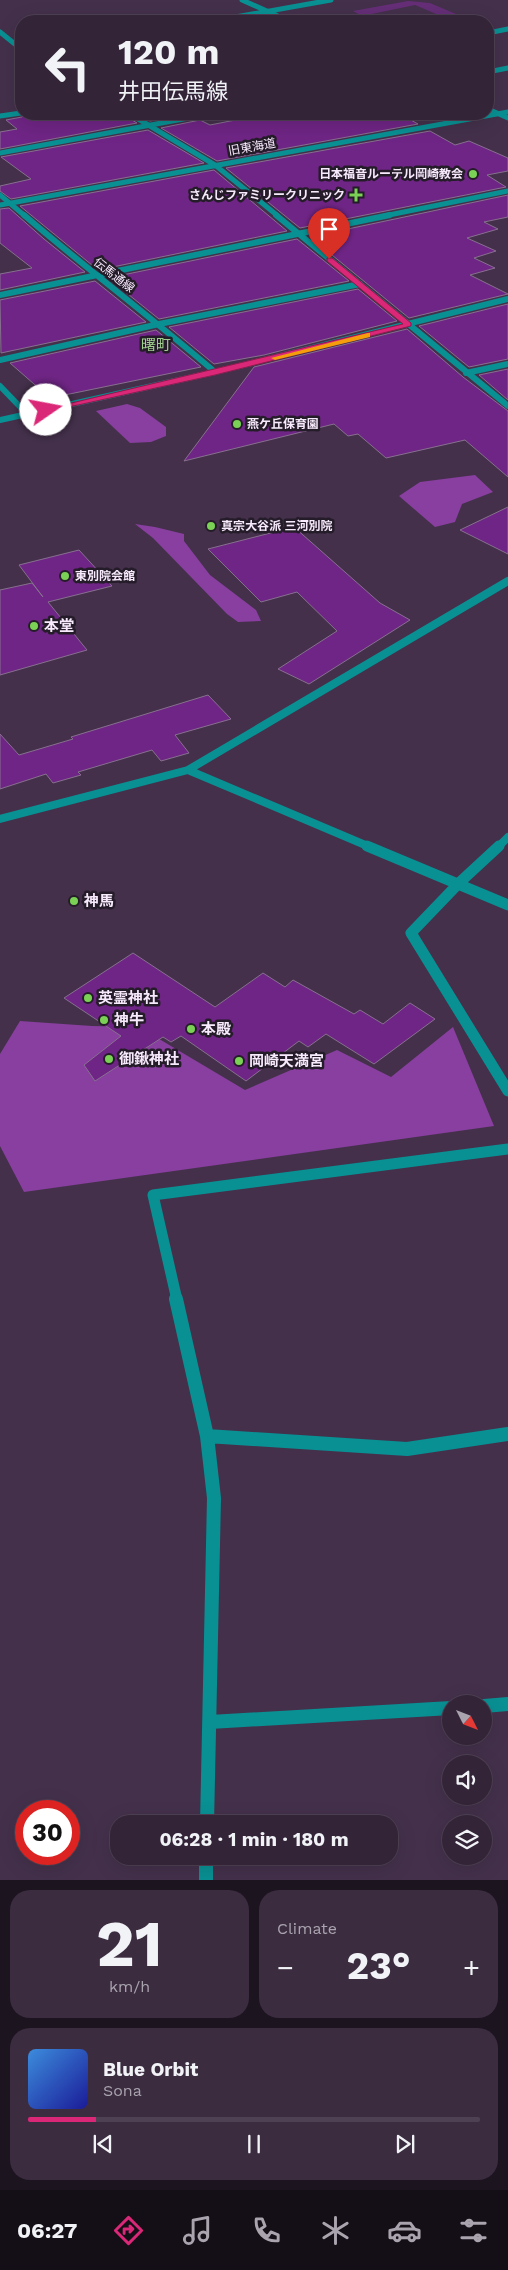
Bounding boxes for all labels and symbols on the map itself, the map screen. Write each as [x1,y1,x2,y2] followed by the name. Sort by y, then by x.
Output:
[227,136,277,158] street label: 旧東海道
[319,167,463,181] place label: 日本福音ルーテル岡崎教会
[467,168,479,180] marker: 日本福音ルーテル岡崎教会
[189,188,345,202] place label: さんじファミリークリニック
[349,188,363,202] marker: さんじファミリークリニック
[308,208,350,259] pin
[91,255,137,295] street label: 伝馬通線
[141,336,171,354] district label: 曙町
[19,383,71,435] position arrow
[247,417,319,431] place label: 燕ケ丘保育園
[231,418,243,430] marker: 燕ケ丘保育園
[221,519,332,533] place label: 真宗大谷派 三河別院
[205,520,217,532] marker: 真宗大谷派 三河別院
[75,569,135,583] place label: 東別院会館
[59,570,71,582] marker: 東別院会館
[44,617,74,635] place label: 本堂
[28,620,40,632] marker: 本堂
[83,892,114,910] place label: 神馬
[68,895,80,907] marker: 神馬
[98,989,158,1007] place label: 英霊神社
[82,992,94,1004] marker: 英霊神社
[113,1011,144,1029] place label: 神牛
[98,1014,110,1026] marker: 神牛
[201,1020,231,1038] place label: 本殿
[185,1023,197,1035] marker: 本殿
[119,1050,179,1068] place label: 御鍬神社
[249,1052,324,1070] place label: 岡崎天満宮
[103,1053,115,1065] marker: 御鍬神社
[233,1055,245,1067] marker: 岡崎天満宮
[442,1695,492,1745] north arrow
[15,1800,80,1865] speed limit sign: 30

